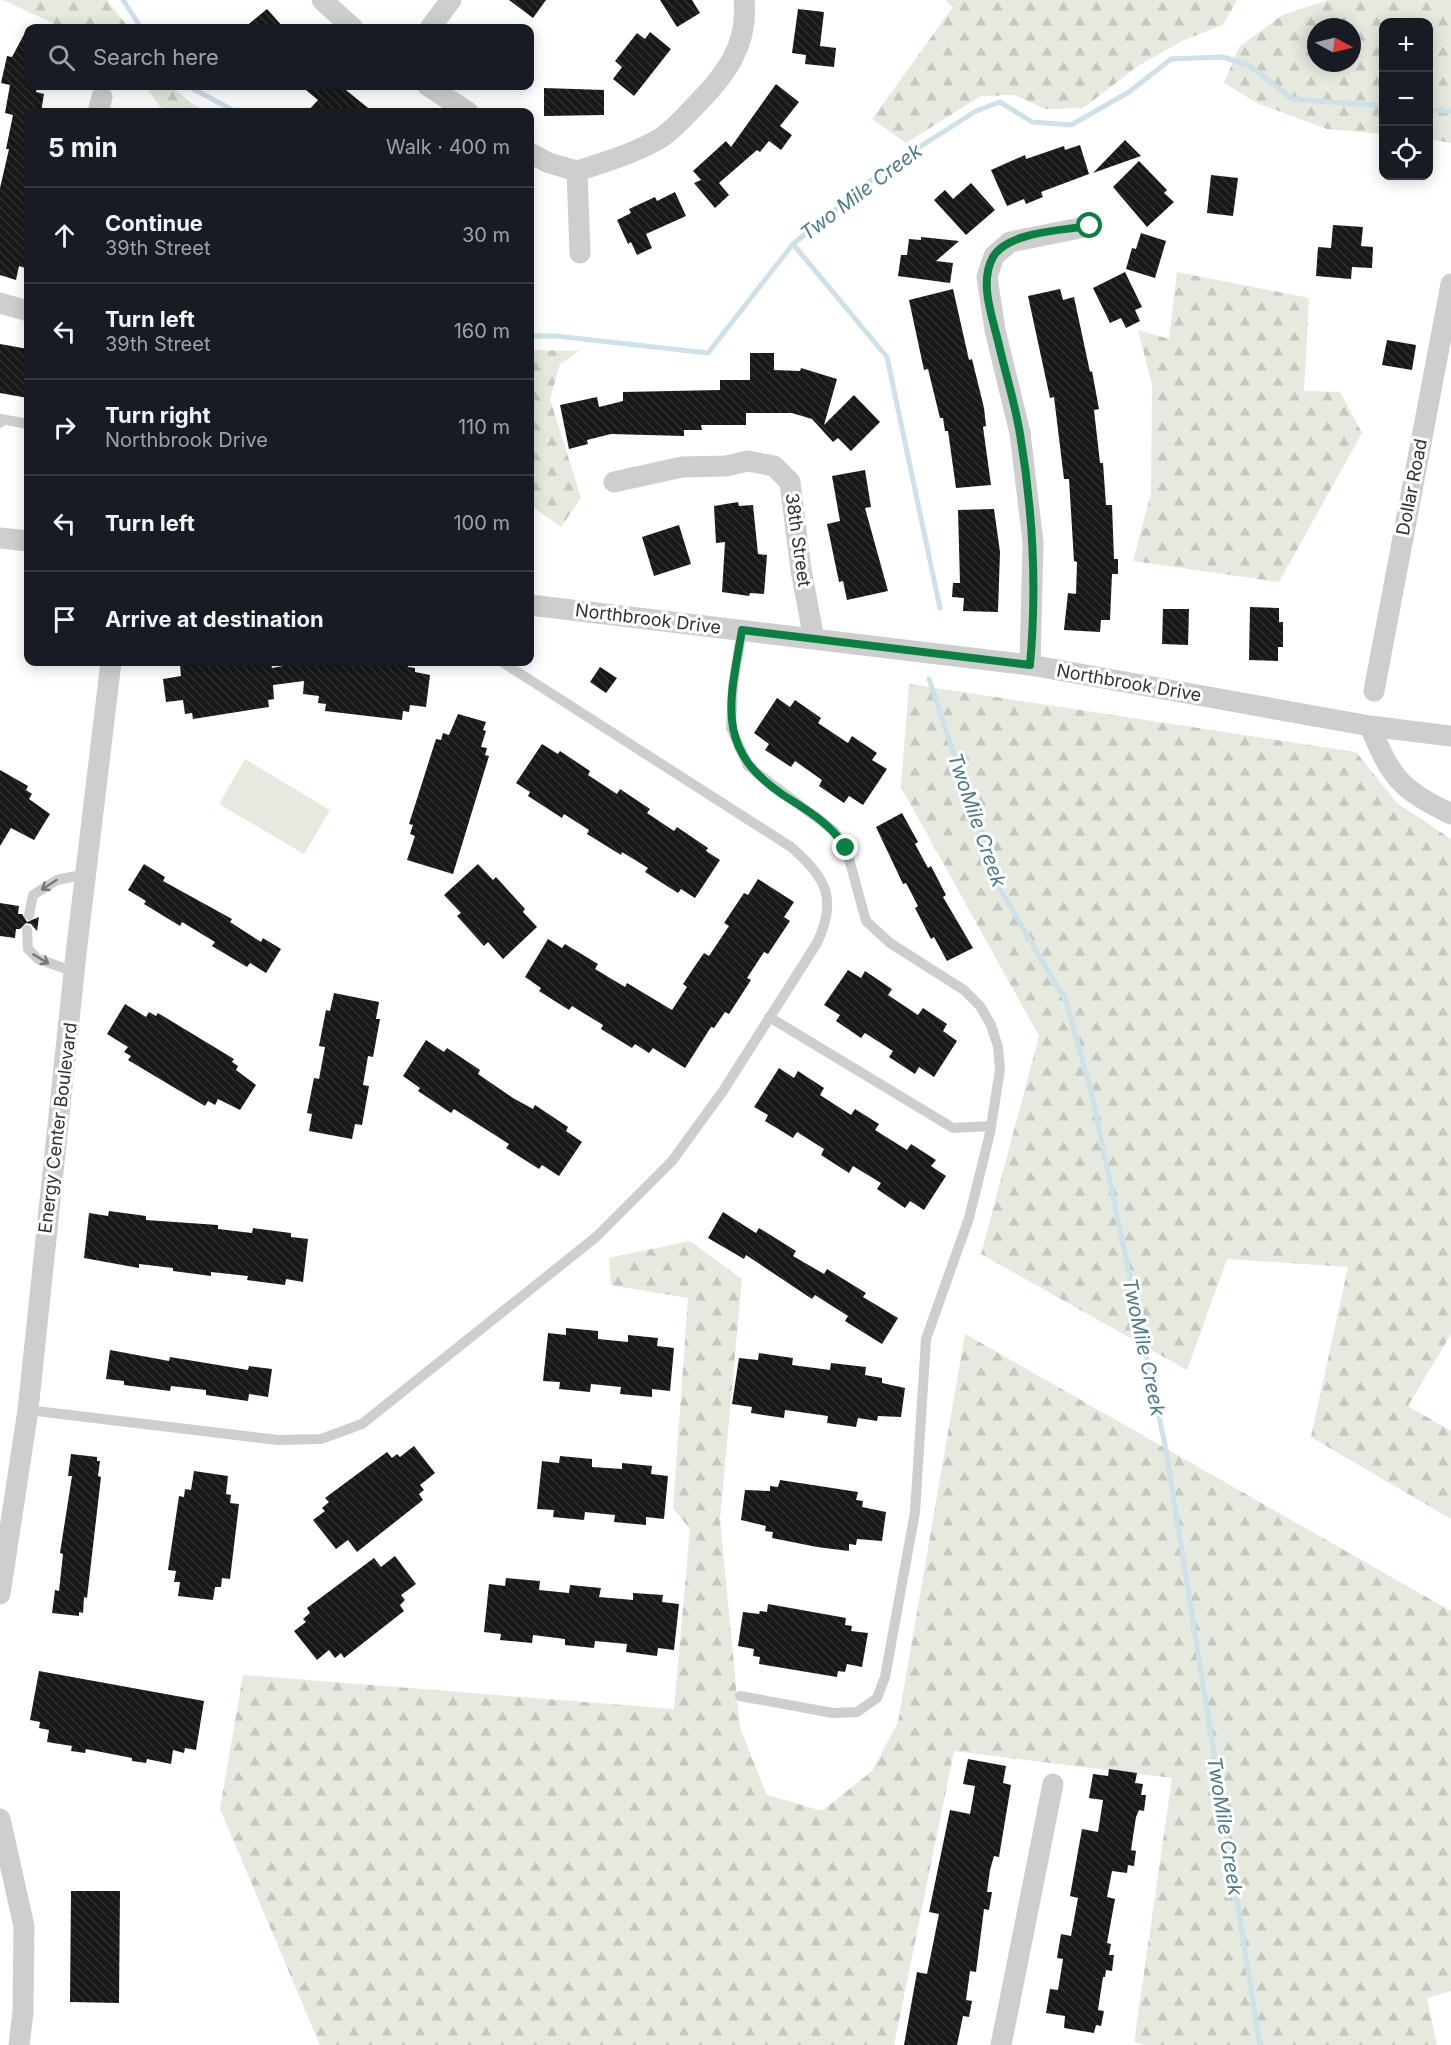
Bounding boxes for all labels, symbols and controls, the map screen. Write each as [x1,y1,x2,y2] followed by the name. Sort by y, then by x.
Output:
[1307,18,1361,72] north arrow
[1379,18,1433,180] map controls
[1379,18,1433,72] button: +
[24,24,534,90] search box
[45,41,78,74] icon: search
[93,44,219,70] text: Search here
[1379,72,1433,126] button: −
[1379,126,1433,180] button: locate
[48,132,118,163] text: 5 min
[386,135,510,159] text: Walk · 400 m
[795,138,927,246] water label: Two Mile Creek
[105,210,203,236] text: Continue
[1076,212,1102,238] route start
[48,219,81,252] icon: ahead
[462,223,510,247] text: 30 m
[105,236,210,260] text: 39th Street
[105,306,195,332] text: Turn left
[48,315,81,348] icon: left
[454,319,510,343] text: 160 m
[105,332,210,356] text: 39th Street
[105,402,211,428] text: Turn right
[48,411,81,444] icon: right
[458,415,510,439] text: 110 m
[105,428,268,452] text: Northbrook Drive
[1392,437,1431,537] street label: Dollar Road
[782,492,815,588] street label: 38th Street
[48,507,81,540] icon: left
[105,510,195,536] text: Turn left
[453,511,510,535] text: 100 m
[574,599,722,638] street label: Northbrook Drive
[48,603,81,636] icon: arrive
[105,606,324,632] text: Arrive at destination
[1055,659,1203,706] street label: Northbrook Drive
[943,750,1012,891] water label: TwoMile Creek
[832,834,858,860] route end
[41,879,57,891] one-way arrow
[33,953,50,966] one-way arrow
[34,1021,81,1235] street label: Energy Center Boulevard
[1118,1276,1171,1419] water label: TwoMile Creek
[1202,1755,1248,1898] water label: TwoMile Creek

